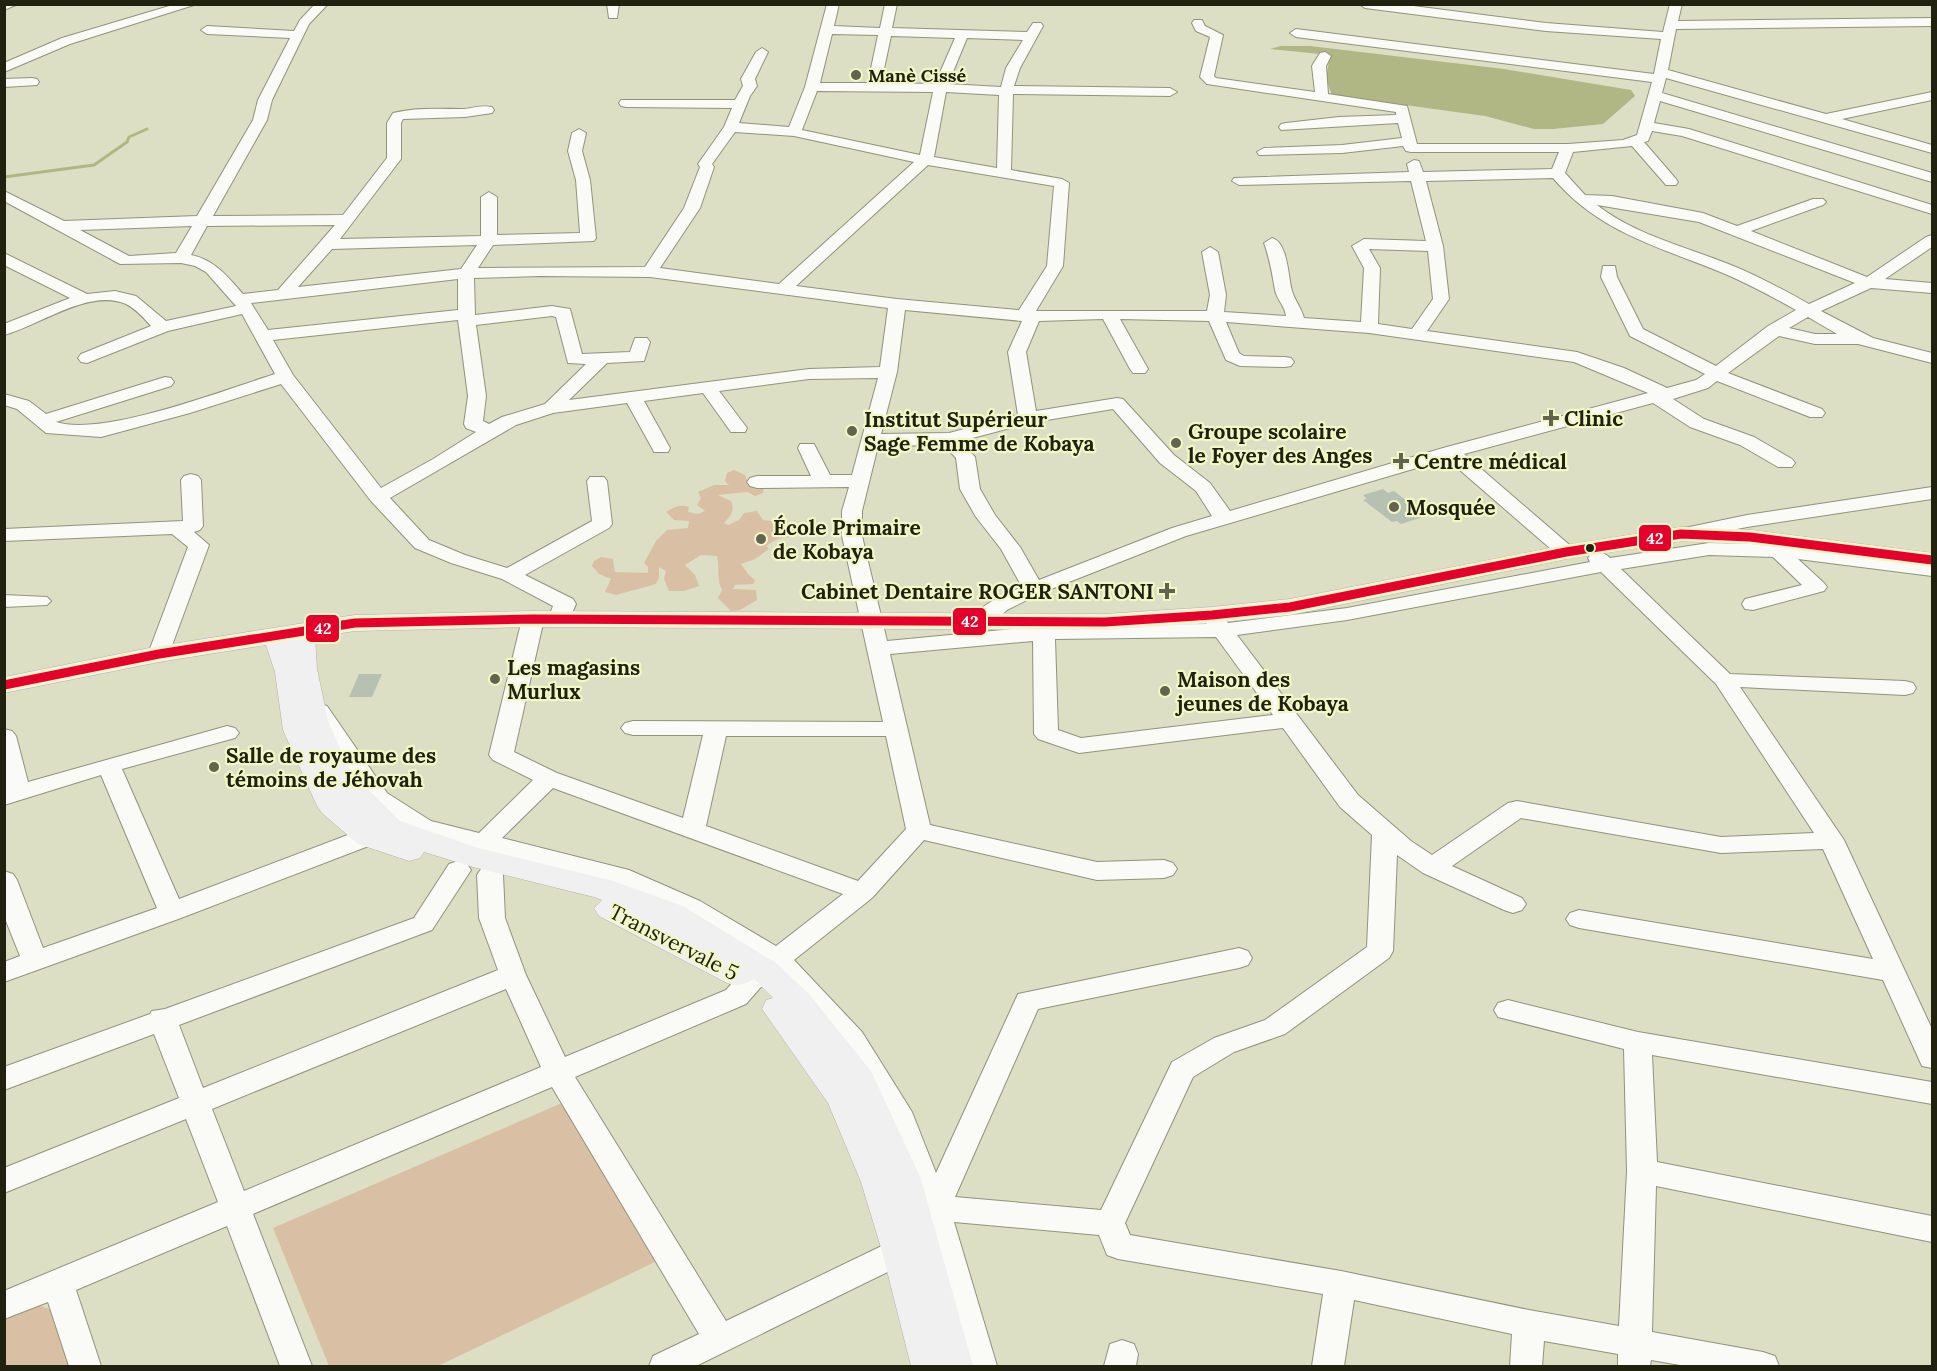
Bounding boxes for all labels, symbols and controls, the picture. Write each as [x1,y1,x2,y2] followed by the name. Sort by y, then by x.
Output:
[868,64,966,87] place label: Manè Cissé
[849,68,863,82] marker: Manè Cissé
[1564,405,1623,432] place label: Clinic
[864,406,1095,457] place label: Institut Supérieur Sage Femme de Kobaya
[1542,409,1560,427] marker: Clinic
[1188,418,1372,469] place label: Groupe scolaire le Foyer des Anges
[845,424,859,438] marker: Institut Supérieur Sage Femme de Kobaya
[1169,436,1183,450] marker: Groupe scolaire le Foyer des Anges
[1414,448,1567,475] place label: Centre médical
[1392,452,1410,470] marker: Centre médical
[1406,494,1496,521] place label: Mosquée
[1387,500,1401,514] marker: Mosquée
[773,514,921,565] place label: École Primaire de Kobaya
[1638,524,1672,552] line badge: 42
[1646,528,1664,548] text: 42
[754,532,768,546] marker: École Primaire de Kobaya
[1584,542,1596,554] unlabelled marker
[801,578,1154,605] place label: Cabinet Dentaire ROGER SANTONI
[1158,582,1176,600] marker: Cabinet Dentaire ROGER SANTONI
[952,607,987,636] line badge: 42
[961,611,979,631] text: 42
[305,614,340,643] line badge: 42
[314,618,332,638] text: 42
[507,654,640,705] place label: Les magasins Murlux
[1175,666,1349,717] place label: Maison des jeunes de Kobaya
[488,672,502,686] marker: Les magasins Murlux
[1158,684,1172,698] marker: Maison des jeunes de Kobaya
[226,742,436,793] place label: Salle de royaume des témoins de Jéhovah
[207,760,221,774] marker: Salle de royaume des témoins de Jéhovah
[605,898,743,986] street label: Transvervale 5

